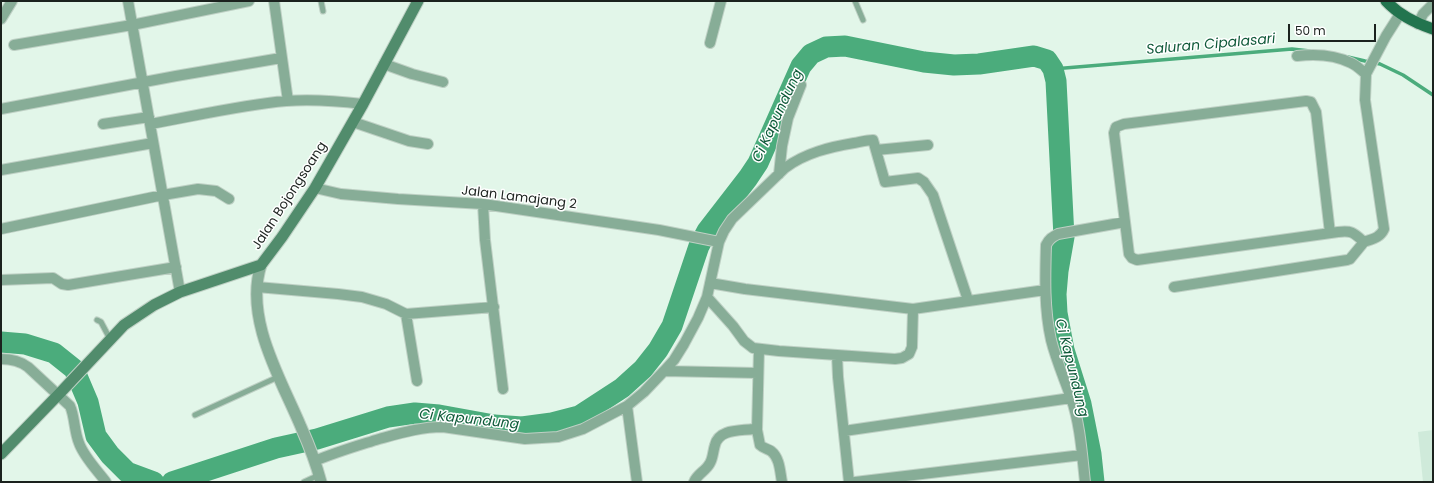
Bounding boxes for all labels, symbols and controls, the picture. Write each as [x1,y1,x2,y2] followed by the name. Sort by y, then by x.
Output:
[1290,16,1378,42] scale bar
[1295,22,1326,39] text: 50 m
[1146,31,1276,59] water label: Saluran Cipalasari
[749,67,807,165] water label: Ci Kapundung
[249,139,331,253] street label: Jalan Bojongsoang
[460,183,578,213] street label: Jalan Lamajang 2
[1051,317,1091,419] water label: Ci Kapundung
[418,406,520,434] water label: Ci Kapundung

